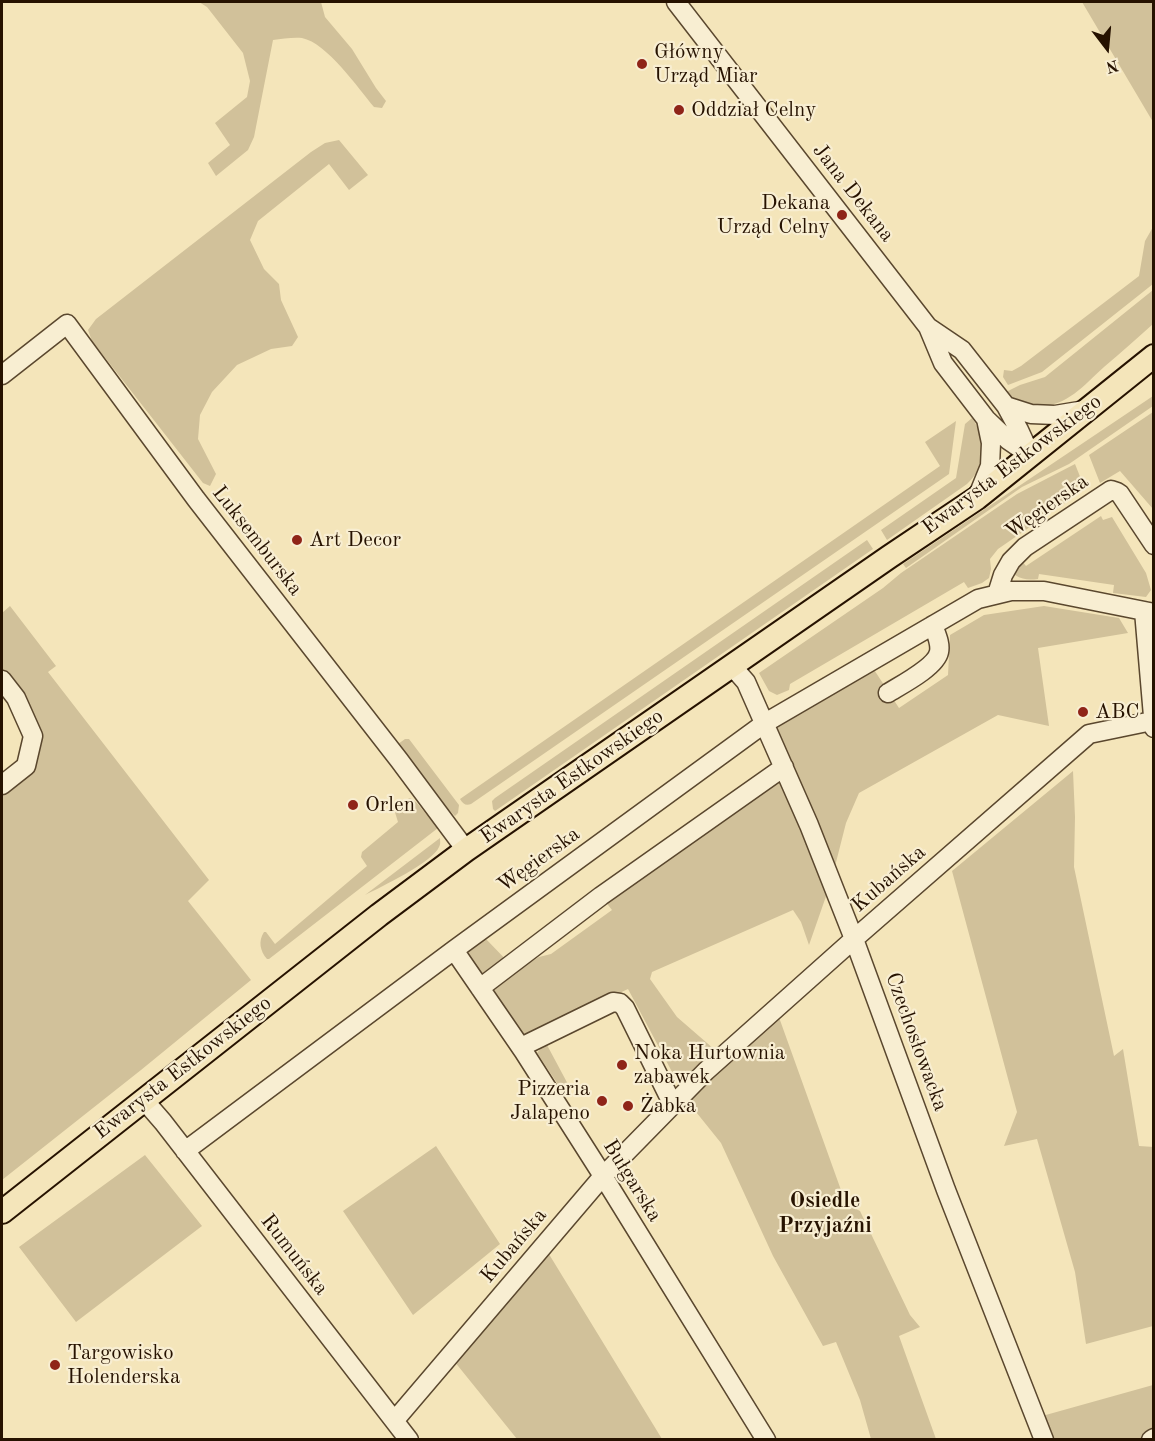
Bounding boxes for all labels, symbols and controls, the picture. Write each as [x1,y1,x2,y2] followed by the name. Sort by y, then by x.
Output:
[1077,18,1137,78] north arrow
[654,39,758,89] place label: Główny Urząd Miar
[1104,56,1120,75] text: N
[635,57,649,71] marker: Główny Urząd Miar
[691,97,816,123] place label: Oddział Celny
[672,103,686,117] marker: Oddział Celny
[807,139,899,247] street label: Jana Dekana
[717,190,830,240] place label: Dekana Urząd Celny
[835,208,849,222] marker: Dekana Urząd Celny
[917,389,1107,541] street label: Ewarysta Estkowskiego
[1001,469,1093,545] street label: Węgierska
[206,481,308,601] street label: Luksemburska
[309,527,401,553] place label: Art Decor
[290,533,304,547] marker: Art Decor
[1095,699,1140,725] place label: ABC
[475,704,669,850] street label: Ewarysta Estkowskiego
[1076,705,1090,719] marker: ABC
[365,792,415,818] place label: Orlen
[346,798,360,812] marker: Orlen
[493,822,585,898] street label: Węgierska
[847,840,931,918] street label: Kubańska
[879,969,953,1115] street label: Czechosłowacka
[89,991,277,1145] street label: Ewarysta Estkowskiego
[634,1040,785,1090] place label: Noka Hurtownia zabawek
[615,1058,629,1072] marker: Noka Hurtownia zabawek
[510,1076,590,1126] place label: Pizzeria Jalapeno
[640,1093,696,1119] place label: Żabka
[595,1094,609,1108] marker: Pizzeria Jalapeno
[621,1099,635,1113] marker: Żabka
[597,1135,667,1227] street label: Bułgarska
[778,1188,872,1240] district label: Osiedle Przyjaźni
[475,1203,553,1289] street label: Kubańska
[255,1209,333,1301] street label: Rumuńska
[67,1340,180,1390] place label: Targowisko Holenderska
[48,1358,62,1372] marker: Targowisko Holenderska

